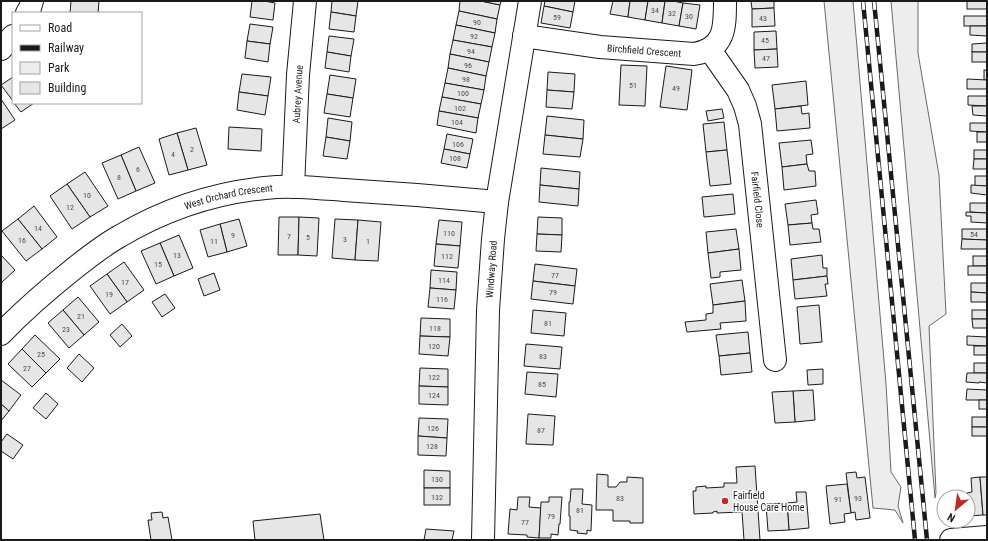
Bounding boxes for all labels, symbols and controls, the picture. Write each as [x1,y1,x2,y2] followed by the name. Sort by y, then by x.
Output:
[651,6,659,15] house number: 34
[668,9,676,18] house number: 32
[12,12,142,104] legend
[685,12,693,21] house number: 30
[553,13,561,22] house number: 59
[759,14,767,23] house number: 43
[473,18,481,27] house number: 90
[48,21,72,35] text: Road
[470,32,478,41] house number: 92
[761,36,769,45] house number: 45
[48,41,84,55] text: Railway
[607,42,682,59] street label: Birchfield Crescent
[467,47,475,56] house number: 94
[762,54,770,63] house number: 47
[48,61,70,75] text: Park
[464,61,472,70] house number: 96
[290,64,304,123] street label: Aubrey Avenue
[462,75,470,84] house number: 98
[48,81,86,95] text: Building
[629,81,637,90] house number: 51
[672,84,680,93] house number: 49
[457,89,469,98] house number: 100
[454,104,466,113] house number: 102
[451,118,463,127] house number: 104
[452,140,464,149] house number: 106
[190,145,194,154] house number: 2
[171,150,175,159] house number: 4
[449,154,461,163] house number: 108
[136,165,140,174] house number: 6
[750,171,766,228] street label: Fairfield Close
[117,173,121,182] house number: 8
[183,182,273,211] street label: West Orchard Crescent
[83,191,91,200] house number: 10
[66,203,74,212] house number: 12
[34,224,42,233] house number: 14
[443,229,455,238] house number: 110
[970,230,978,239] house number: 54
[231,231,235,240] house number: 9
[287,232,291,241] house number: 7
[306,233,310,242] house number: 5
[343,235,347,244] house number: 3
[18,236,26,245] house number: 16
[210,237,218,246] house number: 11
[366,237,370,246] house number: 1
[483,240,498,298] street label: Windway Road
[173,251,181,260] house number: 13
[441,252,453,261] house number: 112
[154,260,162,269] house number: 15
[551,271,559,280] house number: 77
[438,276,450,285] house number: 114
[121,278,129,287] house number: 17
[549,288,557,297] house number: 79
[105,290,113,299] house number: 19
[436,295,448,304] house number: 116
[77,312,85,321] house number: 21
[544,319,552,328] house number: 81
[429,324,441,333] house number: 118
[62,325,70,334] house number: 23
[428,342,440,351] house number: 120
[37,350,45,359] house number: 25
[539,352,547,361] house number: 83
[23,364,31,373] house number: 27
[428,373,440,382] house number: 122
[538,380,546,389] house number: 85
[428,391,440,400] house number: 124
[427,424,439,433] house number: 126
[537,426,545,435] house number: 87
[426,442,438,451] house number: 128
[431,475,443,484] house number: 130
[936,489,976,529] north arrow
[733,490,805,513] place label: Fairfield House Care Home
[431,493,443,502] house number: 132
[616,494,624,503] house number: 83
[854,494,862,503] house number: 93
[834,495,842,504] house number: 91
[720,496,730,506] marker: Fairfield House Care Home
[576,506,584,515] house number: 81
[945,510,957,525] text: N
[547,512,555,521] house number: 79
[521,518,529,527] house number: 77

